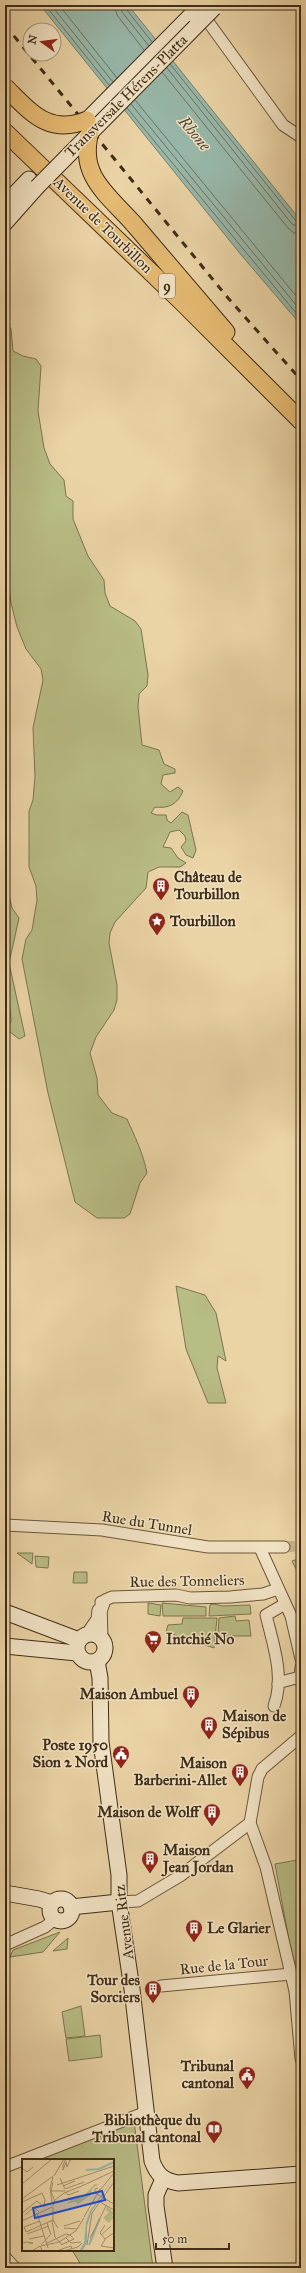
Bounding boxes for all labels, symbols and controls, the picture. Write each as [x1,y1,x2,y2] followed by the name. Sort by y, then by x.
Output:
[22,22,62,62] north arrow
[61,30,192,161] street label: Transversale Hérens-Platta
[25,33,40,46] text: N
[174,111,215,155] water label: Rhone
[49,172,156,277] street label: Avenue de Tourbillon
[159,274,175,298] road number: 9
[173,868,243,903] place label: Château de Tourbillon
[151,876,171,901] building icon: Château de Tourbillon
[147,911,167,936] place icon: Tourbillon
[169,912,236,930] place label: Tourbillon
[101,1507,194,1539] street label: Rue du Tunnel
[129,1571,245,1591] street label: Rue des Tonneliers
[143,1629,163,1654] supermarket icon: Intchié No
[166,1630,234,1648] place label: Intchié No
[181,1684,201,1709] building icon: Maison Ambuel
[79,1685,179,1703] place label: Maison Ambuel
[222,1707,287,1743] place label: Maison de Sépibus
[199,1715,219,1740] building icon: Maison de Sépibus
[33,1736,108,1771] place label: Poste 1950 Sion 2 Nord
[111,1744,131,1769] public building icon: Poste 1950 Sion 2 Nord
[134,1754,228,1789] place label: Maison Barberini-Allet
[230,1762,250,1787] building icon: Maison Barberini-Allet
[202,1802,222,1827] building icon: Maison de Wolff
[97,1803,202,1821] place label: Maison de Wolff
[161,1841,235,1877] place label: Maison Jean Jordan
[140,1849,160,1874] building icon: Maison Jean Jordan
[110,1884,138,1961] street label: Avenue Ritz
[184,1918,204,1943] building icon: Le Glarier
[207,1919,271,1937] place label: Le Glarier
[179,1951,269,1979] street label: Rue de la Tour
[86,1971,141,2006] place label: Tour des Sorciers
[143,1979,163,2004] building icon: Tour des Sorciers
[180,2057,235,2092] place label: Tribunal cantonal
[237,2065,257,2090] public building icon: Tribunal cantonal
[91,2111,202,2146] place label: Bibliothèque du Tribunal cantonal
[204,2119,224,2144] library icon: Bibliothèque du Tribunal cantonal
[22,2159,114,2251] inset map
[156,2225,229,2251] scale bar
[162,2232,187,2246] text: 50 m

